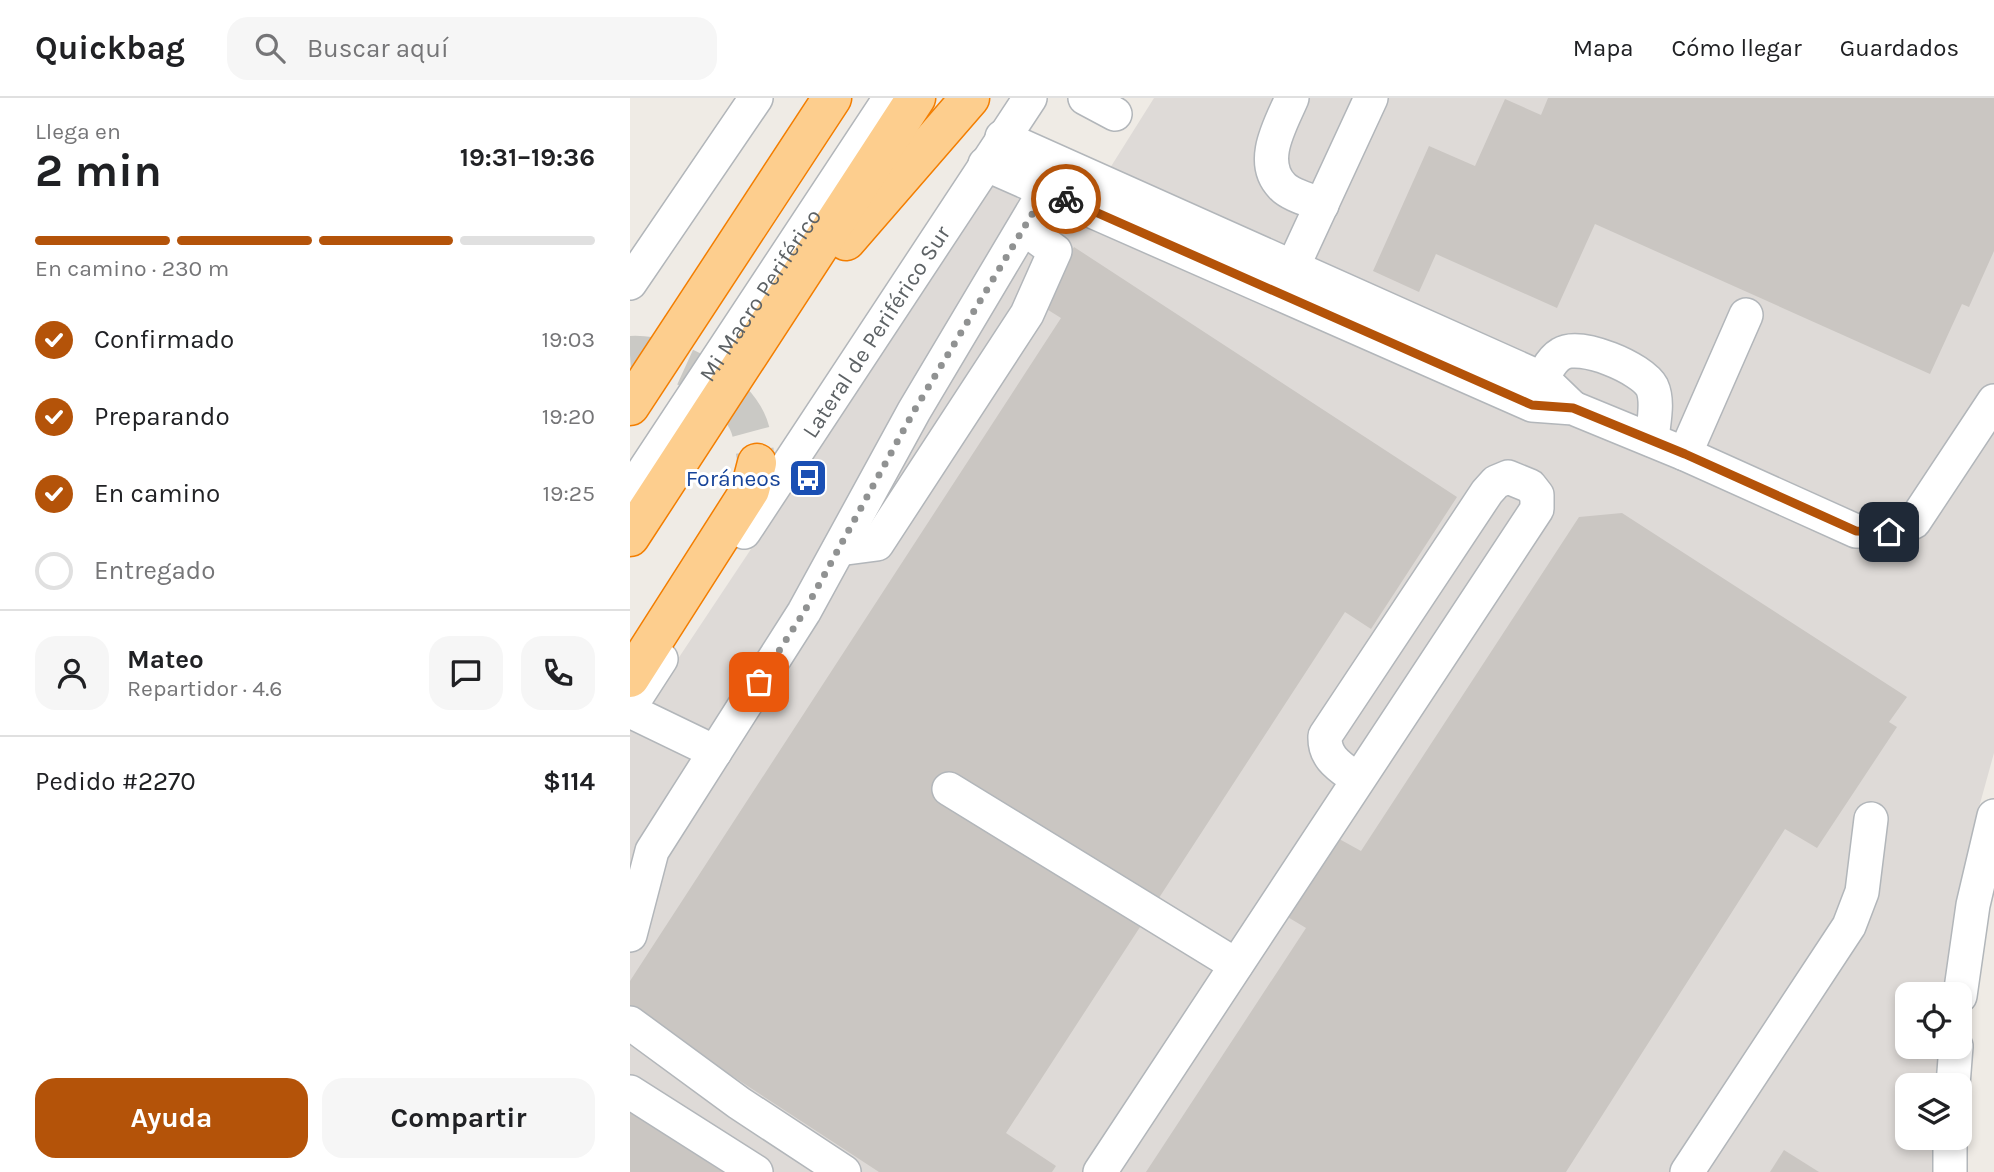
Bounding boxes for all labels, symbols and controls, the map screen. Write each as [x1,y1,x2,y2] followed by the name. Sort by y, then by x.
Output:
[227,17,717,80] search box
[35,29,185,67] text: Quickbag
[251,29,289,67] icon: search
[307,33,449,64] text: Buscar aquí
[1573,34,1633,62] text: Mapa
[1671,34,1802,62] text: Cómo llegar
[1840,34,1959,62] text: Guardados
[35,118,121,145] text: Llega en
[460,142,595,173] text: 19:31–19:36
[35,144,162,198] text: 2 min
[1031,164,1101,234] courier
[1047,180,1085,218] icon: bike
[693,204,827,386] street label: Mi Macro Periférico
[796,220,956,443] street label: Lateral de Periférico Sur
[35,255,229,282] text: En camino · 230 m
[35,321,73,359] icon: check
[94,324,234,355] text: Confirmado
[542,326,595,353] text: 19:03
[35,398,73,436] icon: check
[94,401,230,432] text: Preparando
[542,403,595,430] text: 19:20
[787,457,829,499] bus stop icon: Foráneos
[686,465,781,492] place label: Foráneos
[35,475,73,513] icon: check
[94,478,220,509] text: En camino
[542,480,595,507] text: 19:25
[1859,502,1919,562] pin
[1870,513,1908,551] icon: home
[94,555,215,586] text: Entregado
[35,636,109,710] button: person
[429,636,503,710] button: chat
[521,636,595,710] button: phone
[127,644,204,675] text: Mateo
[729,652,789,712] pin
[740,663,778,701] icon: bag
[127,675,282,702] text: Repartidor · 4.6
[35,766,196,797] text: Pedido #2270
[543,766,595,797] text: $114
[1895,982,1972,1150] map controls
[1895,982,1972,1059] button: locate
[1895,1073,1972,1150] button: layers
[35,1078,308,1158] button: Ayuda
[322,1078,595,1158] button: Compartir

